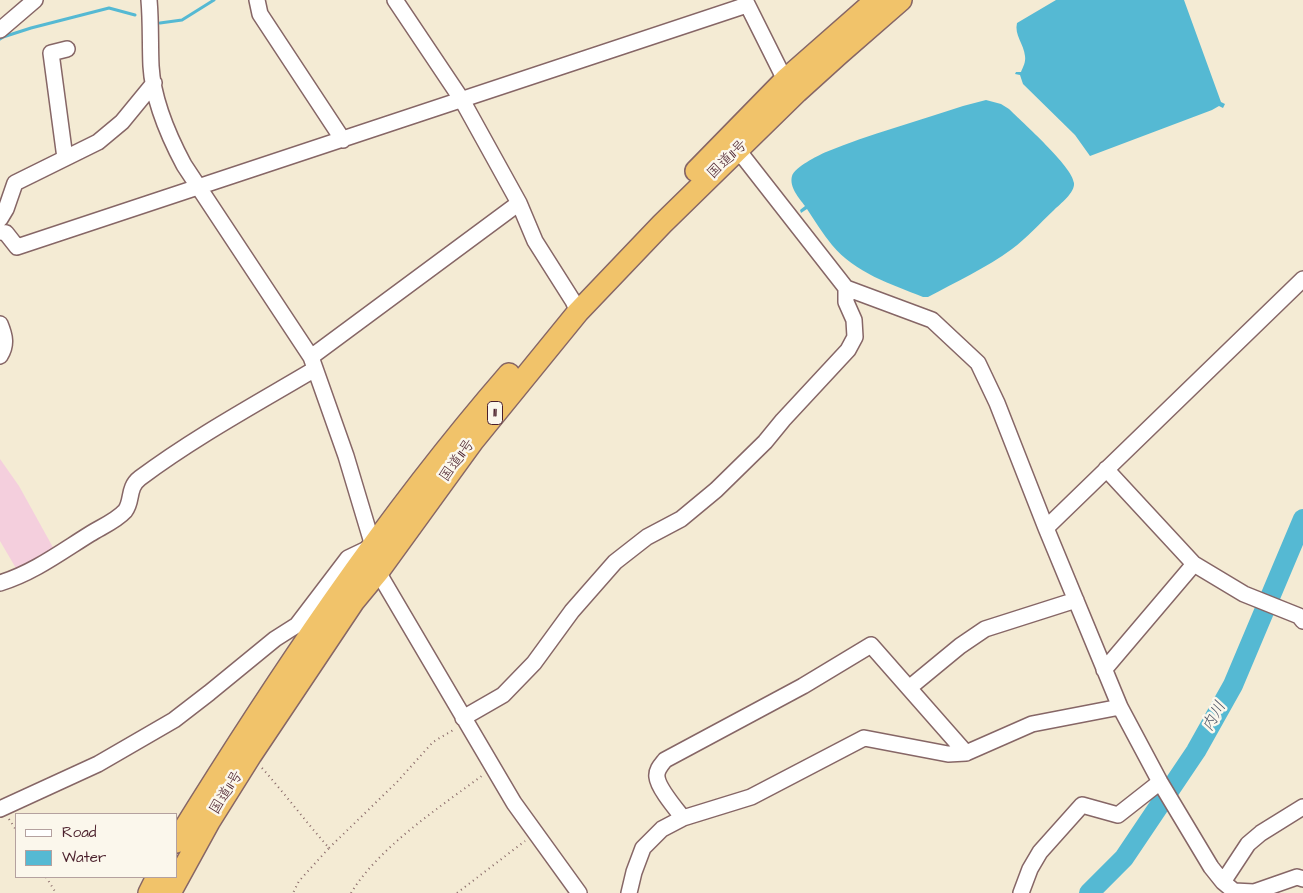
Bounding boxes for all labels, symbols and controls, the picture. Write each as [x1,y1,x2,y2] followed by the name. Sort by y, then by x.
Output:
[704,137,752,183] street label: 国道11号
[488,402,502,424] road number: 11
[436,436,480,486] street label: 国道11号
[1199,698,1231,736] water label: 内川
[206,768,248,818] street label: 国道11号
[15,813,178,878] legend
[62,822,96,843] text: Road
[62,847,106,868] text: Water

